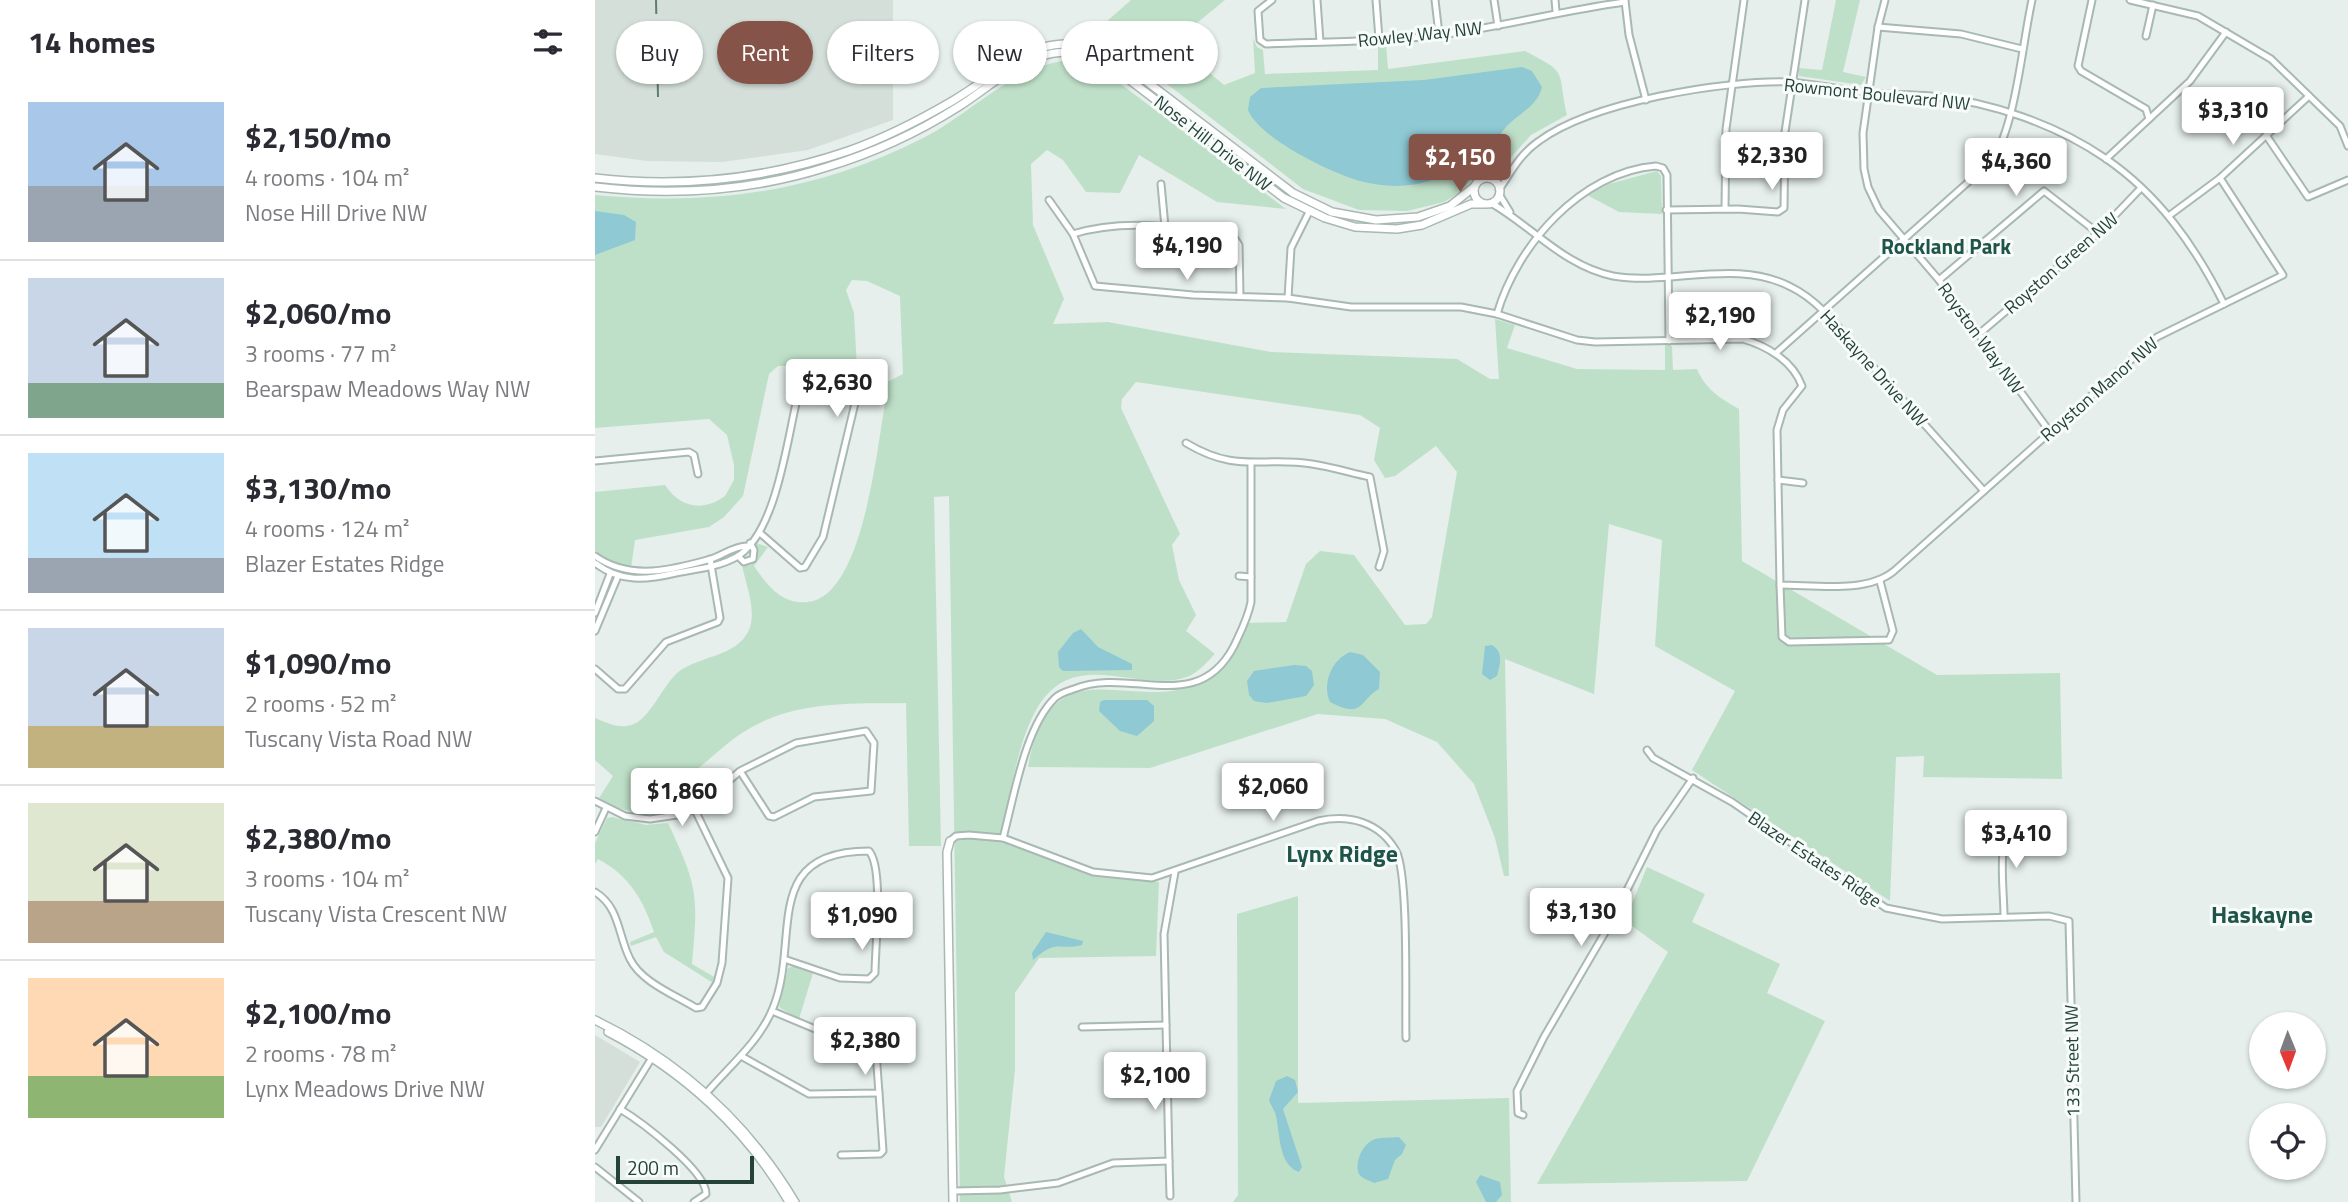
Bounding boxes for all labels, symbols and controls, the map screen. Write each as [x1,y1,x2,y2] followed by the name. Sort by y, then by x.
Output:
[1356,14,1484,54] street label: Rowley Way NW
[28,19,155,65] text: 14 homes
[616,21,703,84] chip: Buy
[717,21,813,84] chip: Rent
[827,21,939,84] chip: Filters
[953,21,1047,84] chip: New
[1061,21,1218,84] chip: Apartment
[529,23,567,61] icon: filters
[1783,71,1971,117] street label: Rowmont Boulevard NW
[1148,88,1278,198] street label: Nose Hill Drive NW
[2176,88,2290,147] pin: $3,310
[2198,92,2268,127] text: $3,310
[245,114,391,160] text: $2,150/mo
[84,130,168,214] icon: home
[1715,132,1829,192] pin: $2,330
[1403,134,1517,194] pin: $2,150
[1737,137,1807,172] text: $2,330
[1959,138,2073,198] pin: $4,360
[1425,139,1495,174] text: $2,150
[1981,143,2051,178] text: $4,360
[245,160,409,195] text: 4 rooms · 104 m²
[245,195,427,230] text: Nose Hill Drive NW
[1998,206,2124,320] street label: Royston Green NW
[1130,222,1244,282] pin: $4,190
[1152,227,1222,262] text: $4,190
[1881,230,2011,262] district label: Rockland Park
[1931,277,2031,399] street label: Royston Way NW
[245,290,391,336] text: $2,060/mo
[1663,292,1777,352] pin: $2,190
[1685,297,1755,332] text: $2,190
[1814,303,1934,433] street label: Haskayne Drive NW
[84,306,168,390] icon: home
[2034,330,2164,448] street label: Royston Manor NW
[245,336,396,371] text: 3 rooms · 77 m²
[780,360,894,419] pin: $2,630
[802,364,872,399] text: $2,630
[245,371,530,406] text: Bearspaw Meadows Way NW
[245,465,391,511] text: $3,130/mo
[84,481,168,565] icon: home
[245,511,409,546] text: 4 rooms · 124 m²
[245,546,444,581] text: Blazer Estates Ridge
[245,640,391,686] text: $1,090/mo
[84,656,168,740] icon: home
[245,686,396,721] text: 2 rooms · 52 m²
[245,721,473,756] text: Tuscany Vista Road NW
[1216,764,1330,823] pin: $2,060
[625,768,739,828] pin: $1,860
[1238,768,1308,803] text: $2,060
[647,773,717,808] text: $1,860
[1743,804,1887,914] street label: Blazer Estates Ridge
[1959,810,2073,870] pin: $3,410
[245,815,391,861] text: $2,380/mo
[1981,815,2051,850] text: $3,410
[84,831,168,915] icon: home
[1286,835,1398,871] district label: Lynx Ridge
[245,861,409,896] text: 3 rooms · 104 m²
[1524,888,1638,948] pin: $3,130
[805,892,919,952] pin: $1,090
[1546,893,1616,928] text: $3,130
[245,896,507,931] text: Tuscany Vista Crescent NW
[2211,896,2313,932] district label: Haskayne
[827,897,897,932] text: $1,090
[245,990,391,1036] text: $2,100/mo
[2058,1004,2086,1118] street label: 133 Street NW
[84,1006,168,1090] icon: home
[2249,1012,2326,1088] north arrow
[2249,1012,2326,1180] map controls
[808,1018,922,1077] pin: $2,380
[830,1022,900,1057] text: $2,380
[245,1036,396,1071] text: 2 rooms · 78 m²
[1098,1052,1212,1112] pin: $2,100
[1120,1057,1190,1092] text: $2,100
[245,1071,485,1106] text: Lynx Meadows Drive NW
[2249,1103,2326,1180] button: locate
[616,1153,754,1185] scale bar
[627,1153,679,1182] text: 200 m

